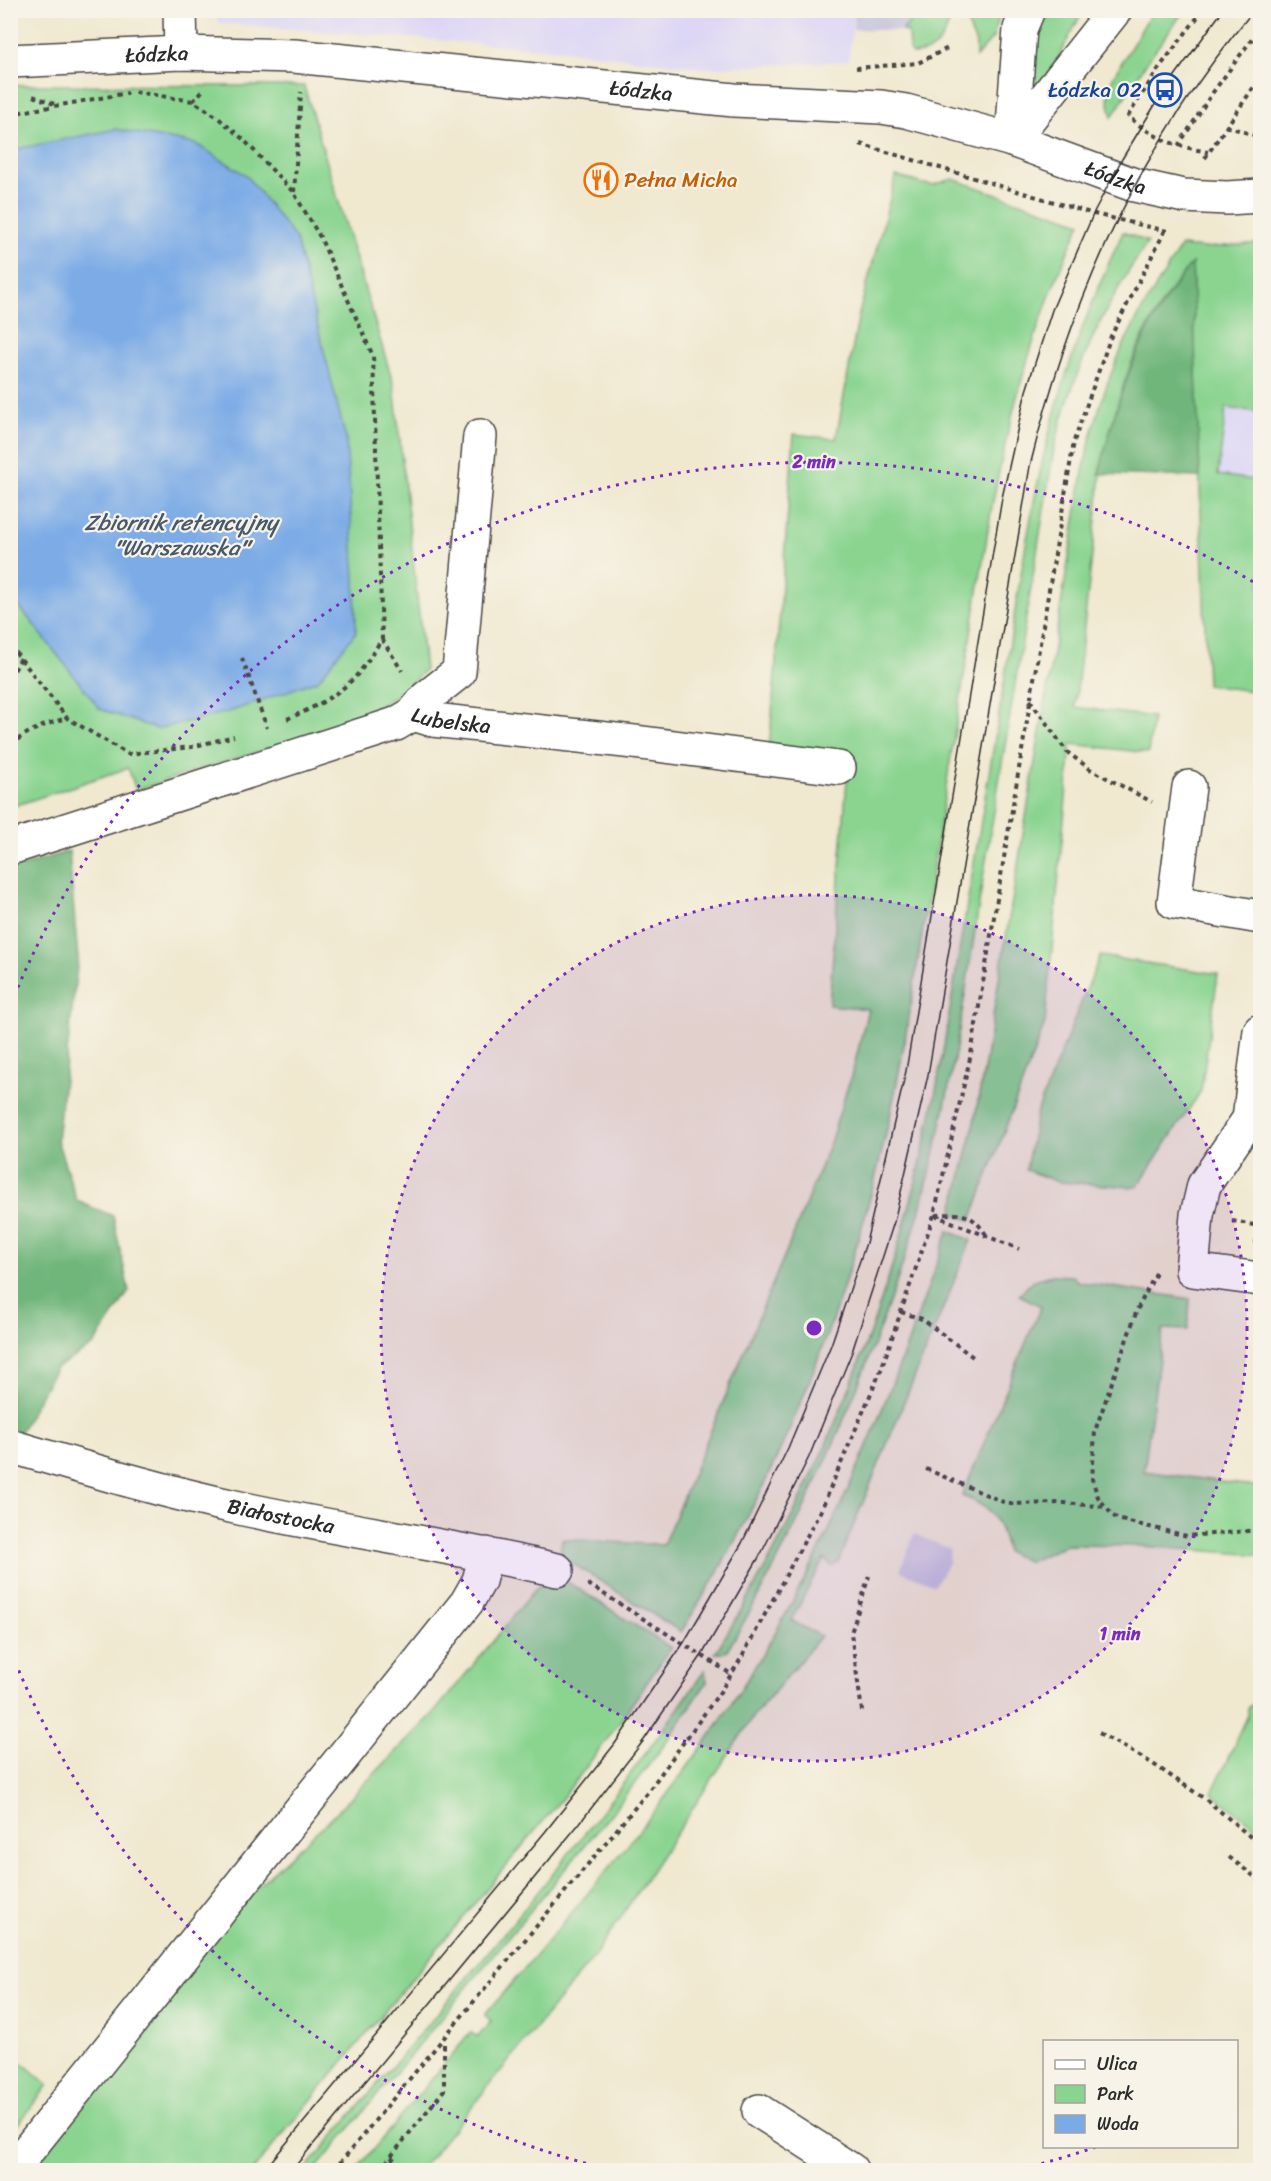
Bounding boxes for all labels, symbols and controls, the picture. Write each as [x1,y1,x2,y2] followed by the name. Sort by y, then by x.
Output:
[124,34,189,75] street label: Łódzka
[608,69,675,113] street label: Łódzka
[1048,71,1142,109] place label: Łódzka 02
[1147,72,1183,108] bus stop icon: Łódzka 02
[1079,149,1150,206] street label: Łódzka
[624,161,738,199] place label: Pełna Micha
[583,162,619,198] restaurant icon: Pełna Micha
[791,446,836,478] text: 2 min
[84,503,280,567] water label: Zbiornik retencyjny "Warszawska"
[407,696,493,745] street label: Lubelska
[804,1318,824,1338] centre of rings
[224,1487,338,1545] street label: Białostocka
[1100,1618,1141,1650] text: 1 min
[1043,2040,1238,2148] legend
[1097,2048,1138,2080] text: Ulica
[1097,2078,1134,2110] text: Park
[1097,2108,1140,2140] text: Woda

